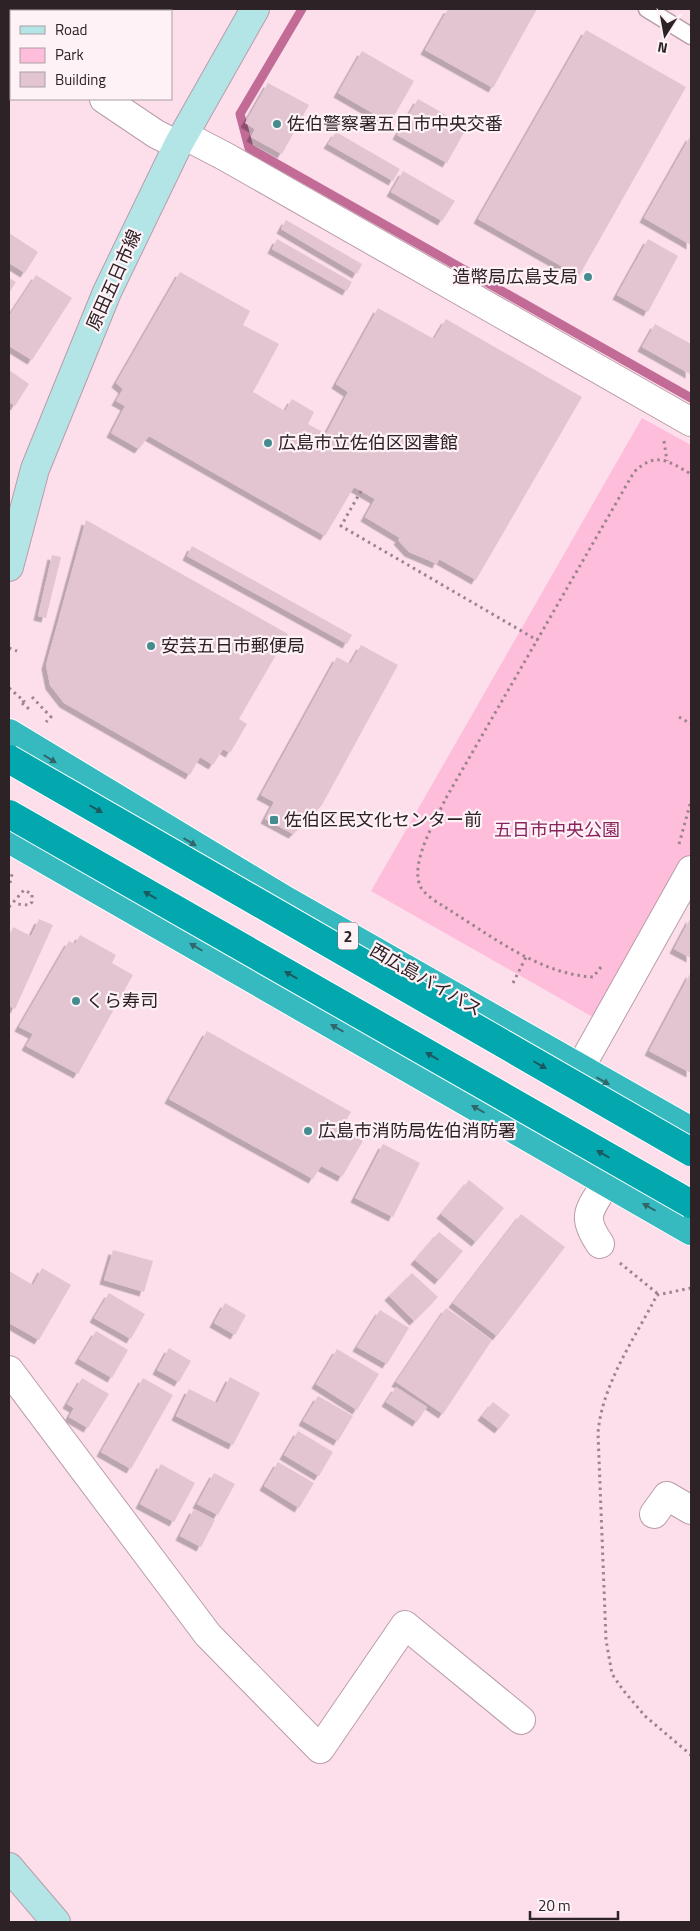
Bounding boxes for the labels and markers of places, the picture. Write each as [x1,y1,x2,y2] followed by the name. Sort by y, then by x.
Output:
[287,110,503,137] place label: 佐伯警察署五日市中央交番
[271,118,283,130] marker: 佐伯警察署五日市中央交番
[452,263,578,290] place label: 造幣局広島支局
[582,271,594,283] marker: 造幣局広島支局
[278,429,458,456] place label: 広島市立佐伯区図書館
[262,437,274,449] marker: 広島市立佐伯区図書館
[161,632,305,659] place label: 安芸五日市郵便局
[145,640,157,652] marker: 安芸五日市郵便局
[284,806,482,833] place label: 佐伯区民文化センター前
[268,814,280,826] marker: 佐伯区民文化センター前
[86,987,158,1014] place label: くら寿司
[70,995,82,1007] marker: くら寿司
[318,1117,516,1144] place label: 広島市消防局佐伯消防署
[302,1125,314,1137] marker: 広島市消防局佐伯消防署

